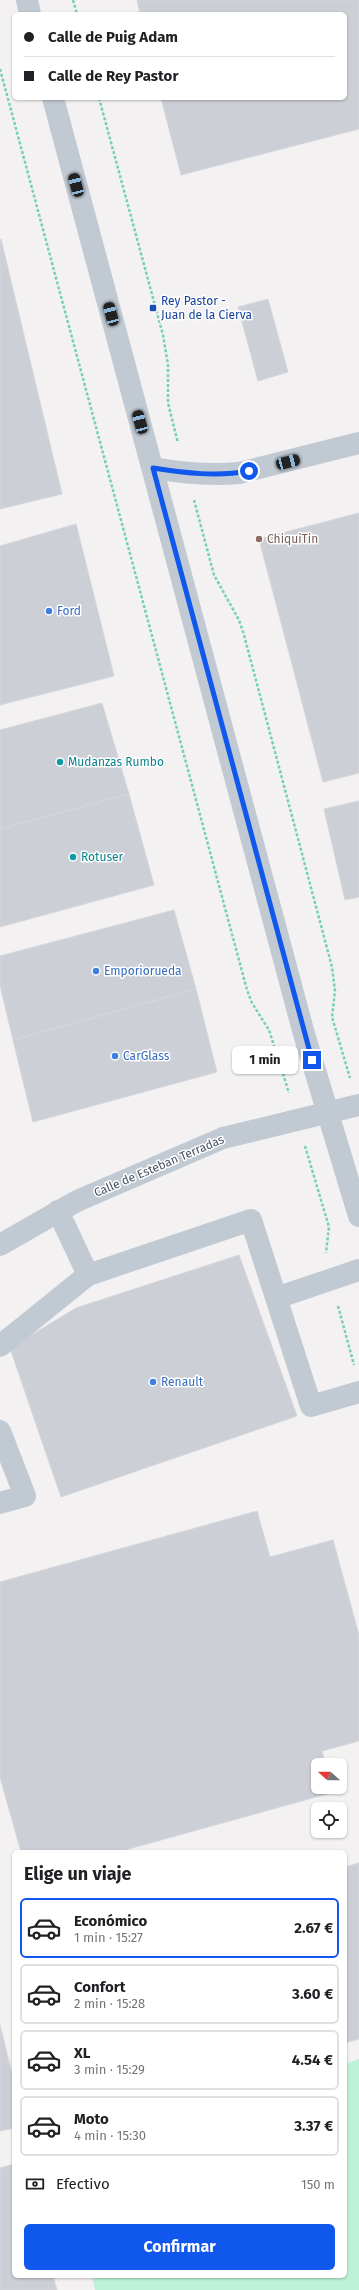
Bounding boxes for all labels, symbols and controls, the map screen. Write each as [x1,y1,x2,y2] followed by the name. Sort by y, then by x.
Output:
[48,28,178,46] text: Calle de Puig Adam
[48,67,178,85] text: Calle de Rey Pastor
[67,172,85,198] car
[161,294,252,322] place label: Rey Pastor - Juan de la Cierva
[102,301,120,327] car
[148,303,158,313] marker: Rey Pastor - Juan de la Cierva
[131,409,149,435] car
[275,453,301,471] car
[240,462,258,480] route start
[267,532,318,546] place label: ChiquiTin
[254,534,264,544] marker: ChiquiTin
[57,604,81,618] place label: Ford
[44,606,54,616] marker: Ford
[68,755,164,769] place label: Mudanzas Rumbo
[55,757,65,767] marker: Mudanzas Rumbo
[81,850,124,864] place label: Rotuser
[68,852,78,862] marker: Rotuser
[104,964,182,978] place label: Emporiorueda
[91,966,101,976] marker: Emporiorueda
[232,1046,298,1074] callout: 1 min
[123,1049,170,1063] place label: CarGlass
[110,1051,120,1061] marker: CarGlass
[303,1051,321,1069] route end
[249,1052,281,1067] text: 1 min
[92,1132,226,1200] street label: Calle de Esteban Terradas
[161,1375,204,1389] place label: Renault
[148,1377,158,1387] marker: Renault
[311,1758,347,1794] north arrow
[311,1758,347,1838] map controls
[311,1802,347,1838] button: locate
[24,1863,131,1885] text: Elige un viaje
[26,1910,62,1946] icon: car
[74,1912,147,1930] text: Económico
[294,1919,333,1937] text: 2.67 €
[74,1930,143,1945] text: 1 min · 15:27
[26,1976,62,2012] icon: car
[74,1978,126,1996] text: Confort
[292,1985,333,2003] text: 3.60 €
[74,1996,145,2011] text: 2 min · 15:28
[26,2042,62,2078] icon: car
[74,2044,90,2062] text: XL
[292,2051,333,2069] text: 4.54 €
[74,2062,145,2077] text: 3 min · 15:29
[26,2108,62,2144] icon: car
[74,2110,109,2128] text: Moto
[294,2117,333,2135] text: 3.37 €
[74,2128,146,2143] text: 4 min · 15:30
[24,2173,46,2195] icon: cash
[56,2175,110,2193] text: Efectivo
[301,2177,335,2192] text: 150 m
[24,2224,335,2270] button: Confirmar

